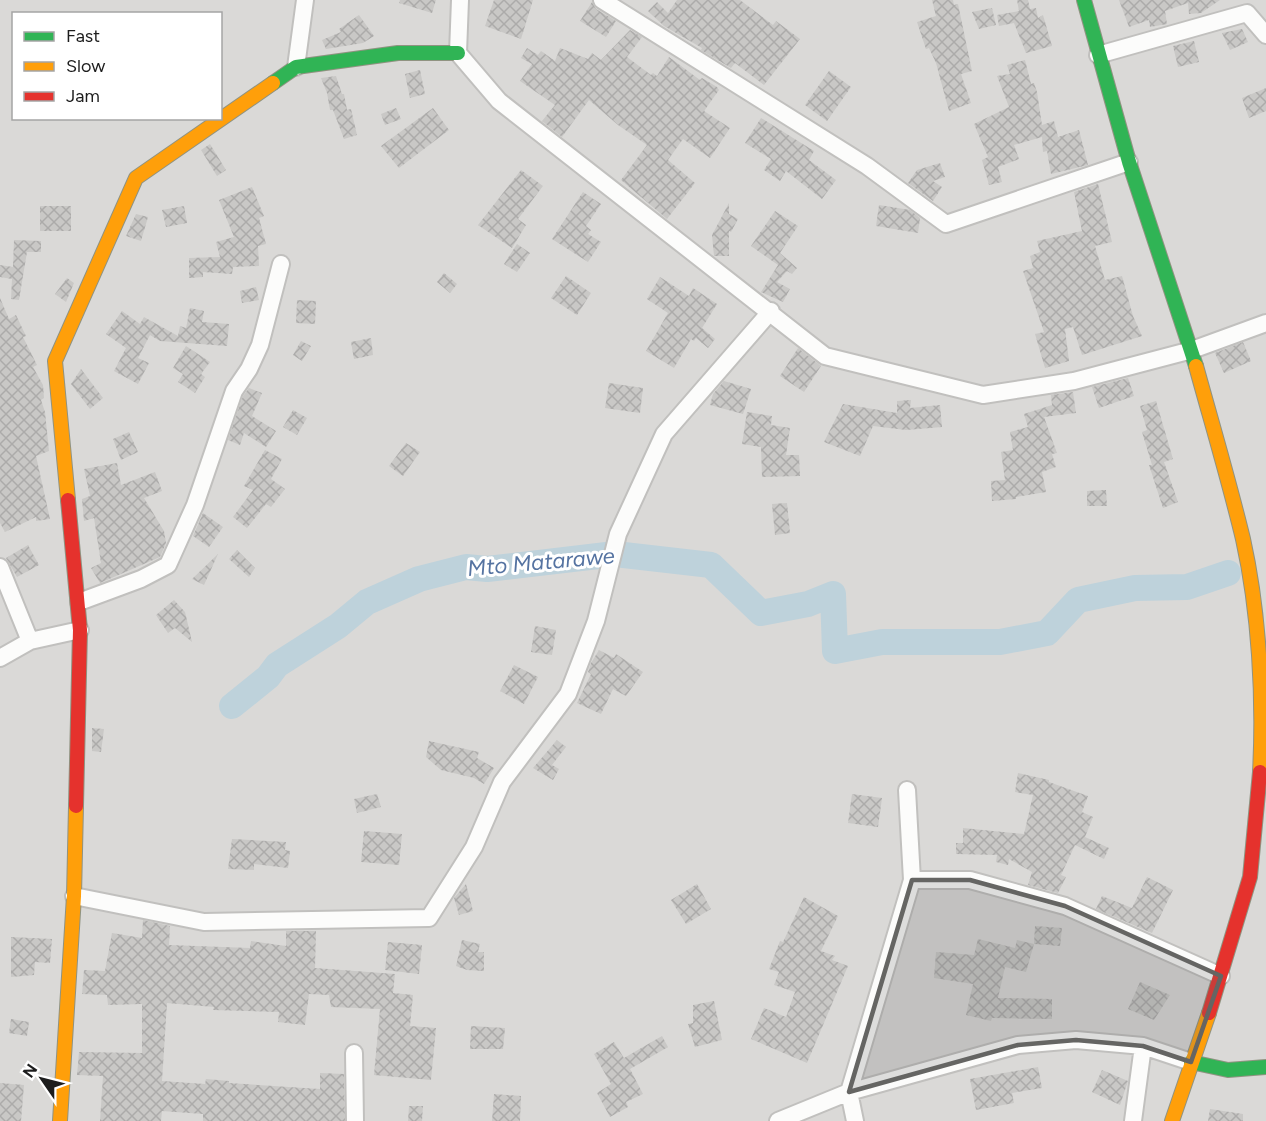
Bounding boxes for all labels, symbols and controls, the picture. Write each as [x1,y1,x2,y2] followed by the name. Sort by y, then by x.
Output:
[12,12,222,120] legend
[66,25,100,47] text: Fast
[66,55,105,77] text: Slow
[66,85,100,107] text: Jam
[466,542,616,582] water label: Mto Matarawe
[12,1049,72,1109] north arrow
[19,1060,41,1081] text: N

